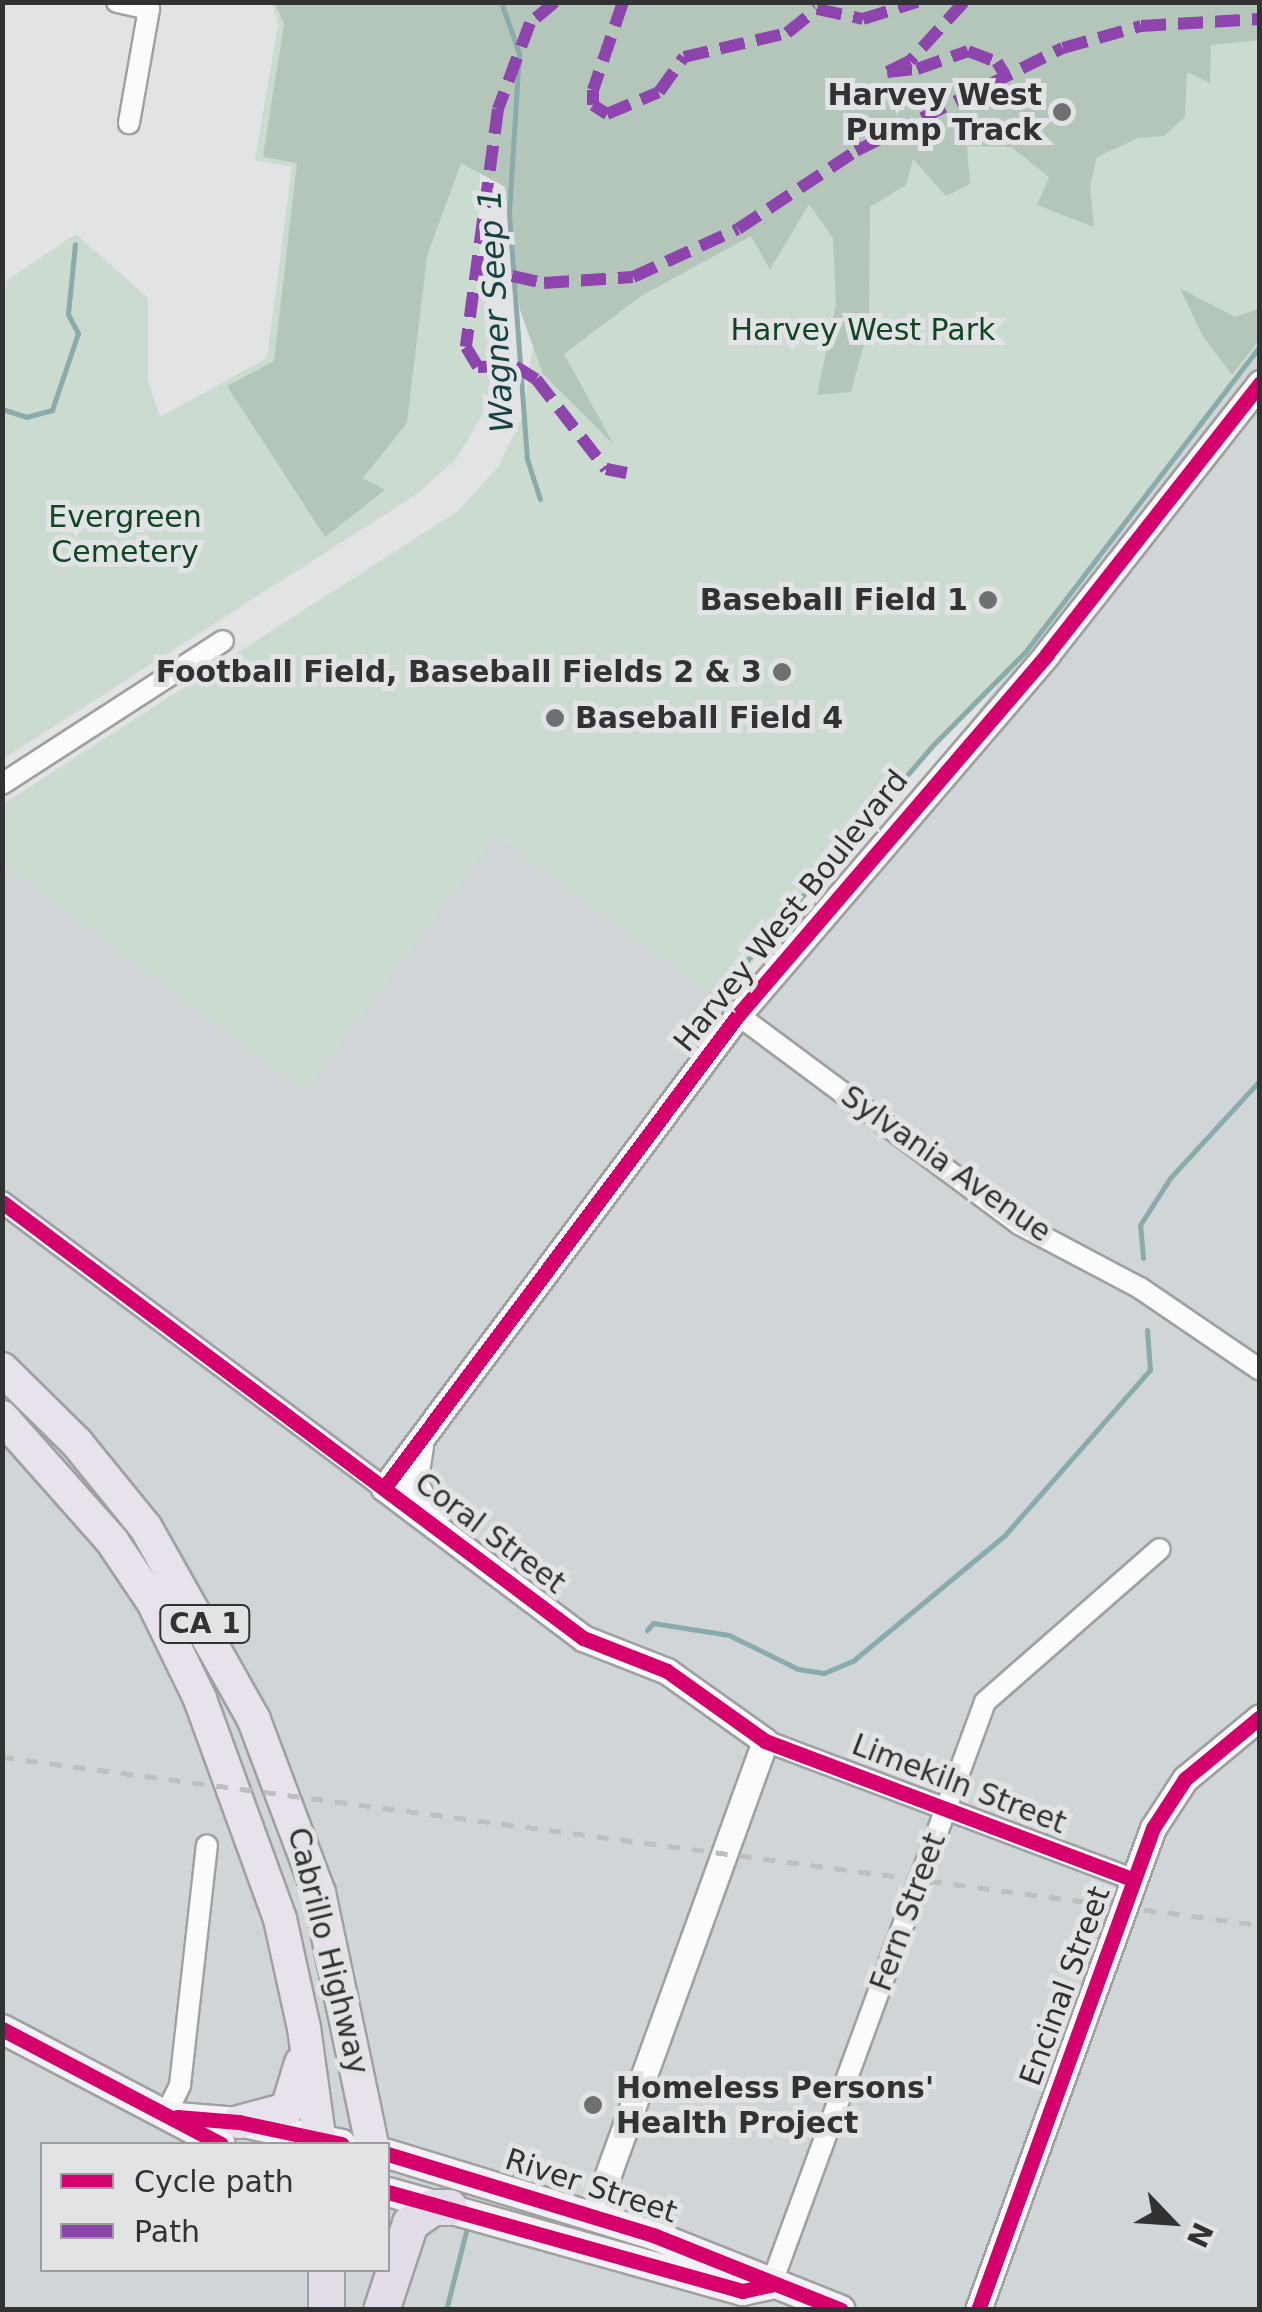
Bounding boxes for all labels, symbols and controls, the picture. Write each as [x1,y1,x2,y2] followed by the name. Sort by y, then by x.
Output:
[827,77,1042,148] place label: Harvey West Pump Track
[1051,101,1073,123] marker: Harvey West Pump Track
[470,188,522,434] water label: Wagner Seep 1
[731,312,995,348] park label: Harvey West Park
[48,499,202,570] park label: Evergreen Cemetery
[700,582,968,618] place label: Baseball Field 1
[977,589,999,611] marker: Baseball Field 1
[156,654,762,690] place label: Football Field, Baseball Fields 2 & 3
[771,661,793,683] marker: Football Field, Baseball Fields 2 & 3
[575,700,843,736] place label: Baseball Field 4
[544,707,566,729] marker: Baseball Field 4
[666,763,916,1059] street label: Harvey West Boulevard
[834,1078,1058,1250] street label: Sylvania Avenue
[408,1465,572,1601] street label: Coral Street
[158,1601,252,1647] road number: CA 1
[847,1727,1071,1841] street label: Limekiln Street
[280,1824,376,2078] street label: Cabrillo Highway
[863,1828,953,1996] street label: Fern Street
[1012,1882,1118,2090] street label: Encinal Street
[616,2070,934,2140] place label: Homeless Persons' Health Project
[580,2092,606,2118] marker: Homeless Persons' Health Project
[501,2141,681,2231] street label: River Street
[40,2142,390,2272] legend
[134,2164,294,2199] text: Cycle path
[1122,2172,1222,2272] north arrow
[134,2214,200,2249] text: Path
[1180,2217,1220,2252] text: N

